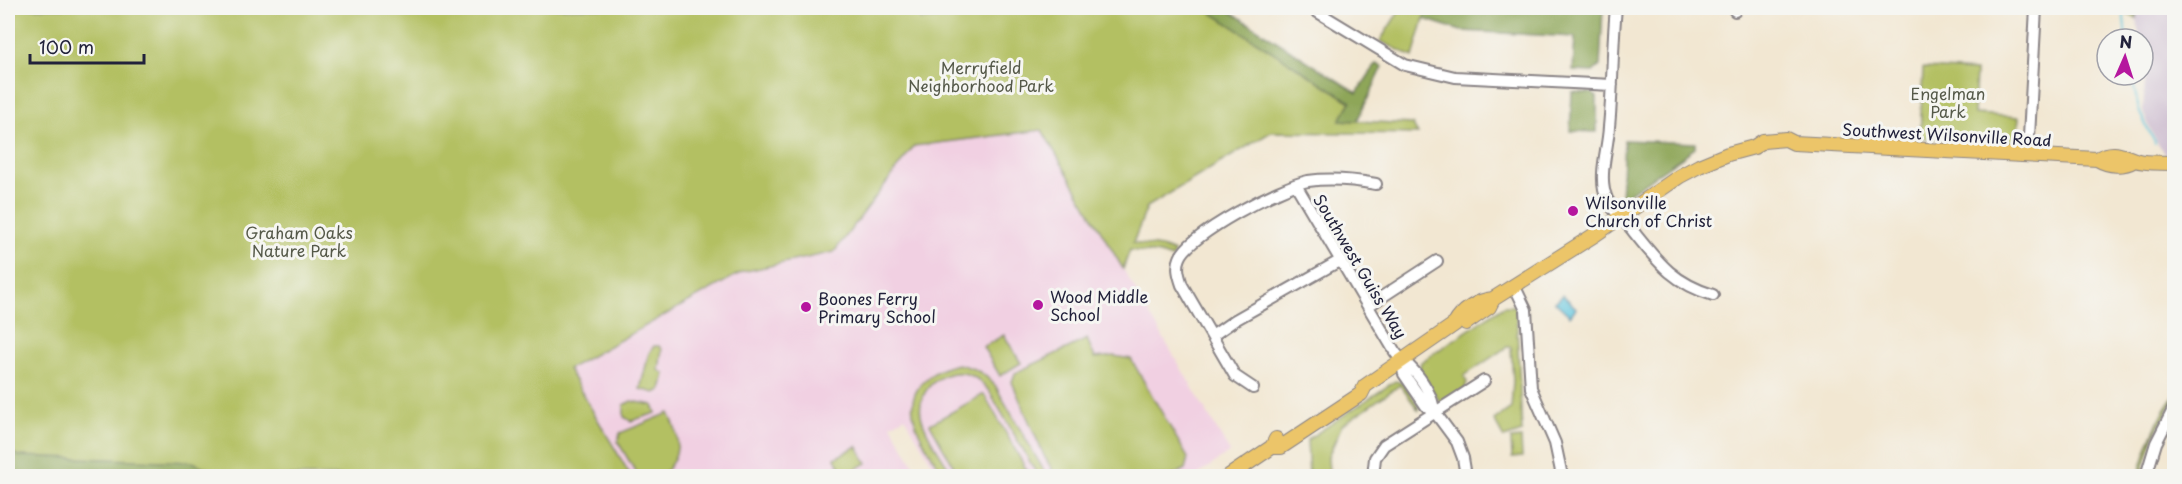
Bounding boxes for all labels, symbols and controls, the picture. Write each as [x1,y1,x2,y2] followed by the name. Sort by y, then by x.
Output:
[30,27,144,65] scale bar
[2095,27,2155,87] north arrow
[2119,29,2133,53] text: N
[39,33,94,60] text: 100 m
[908,55,1054,97] park label: Merryfield Neighborhood Park
[1911,81,1985,123] park label: Engelman Park
[1842,117,2052,151] street label: Southwest Wilsonville Road
[1308,189,1414,343] street label: Southwest Guiss Way
[1585,190,1712,232] place label: Wilsonville Church of Christ
[1566,204,1580,218] marker: Wilsonville Church of Christ
[245,220,353,262] park label: Graham Oaks Nature Park
[1050,284,1148,326] place label: Wood Middle School
[818,286,936,328] place label: Boones Ferry Primary School
[1031,298,1045,312] marker: Wood Middle School
[799,300,813,314] marker: Boones Ferry Primary School

